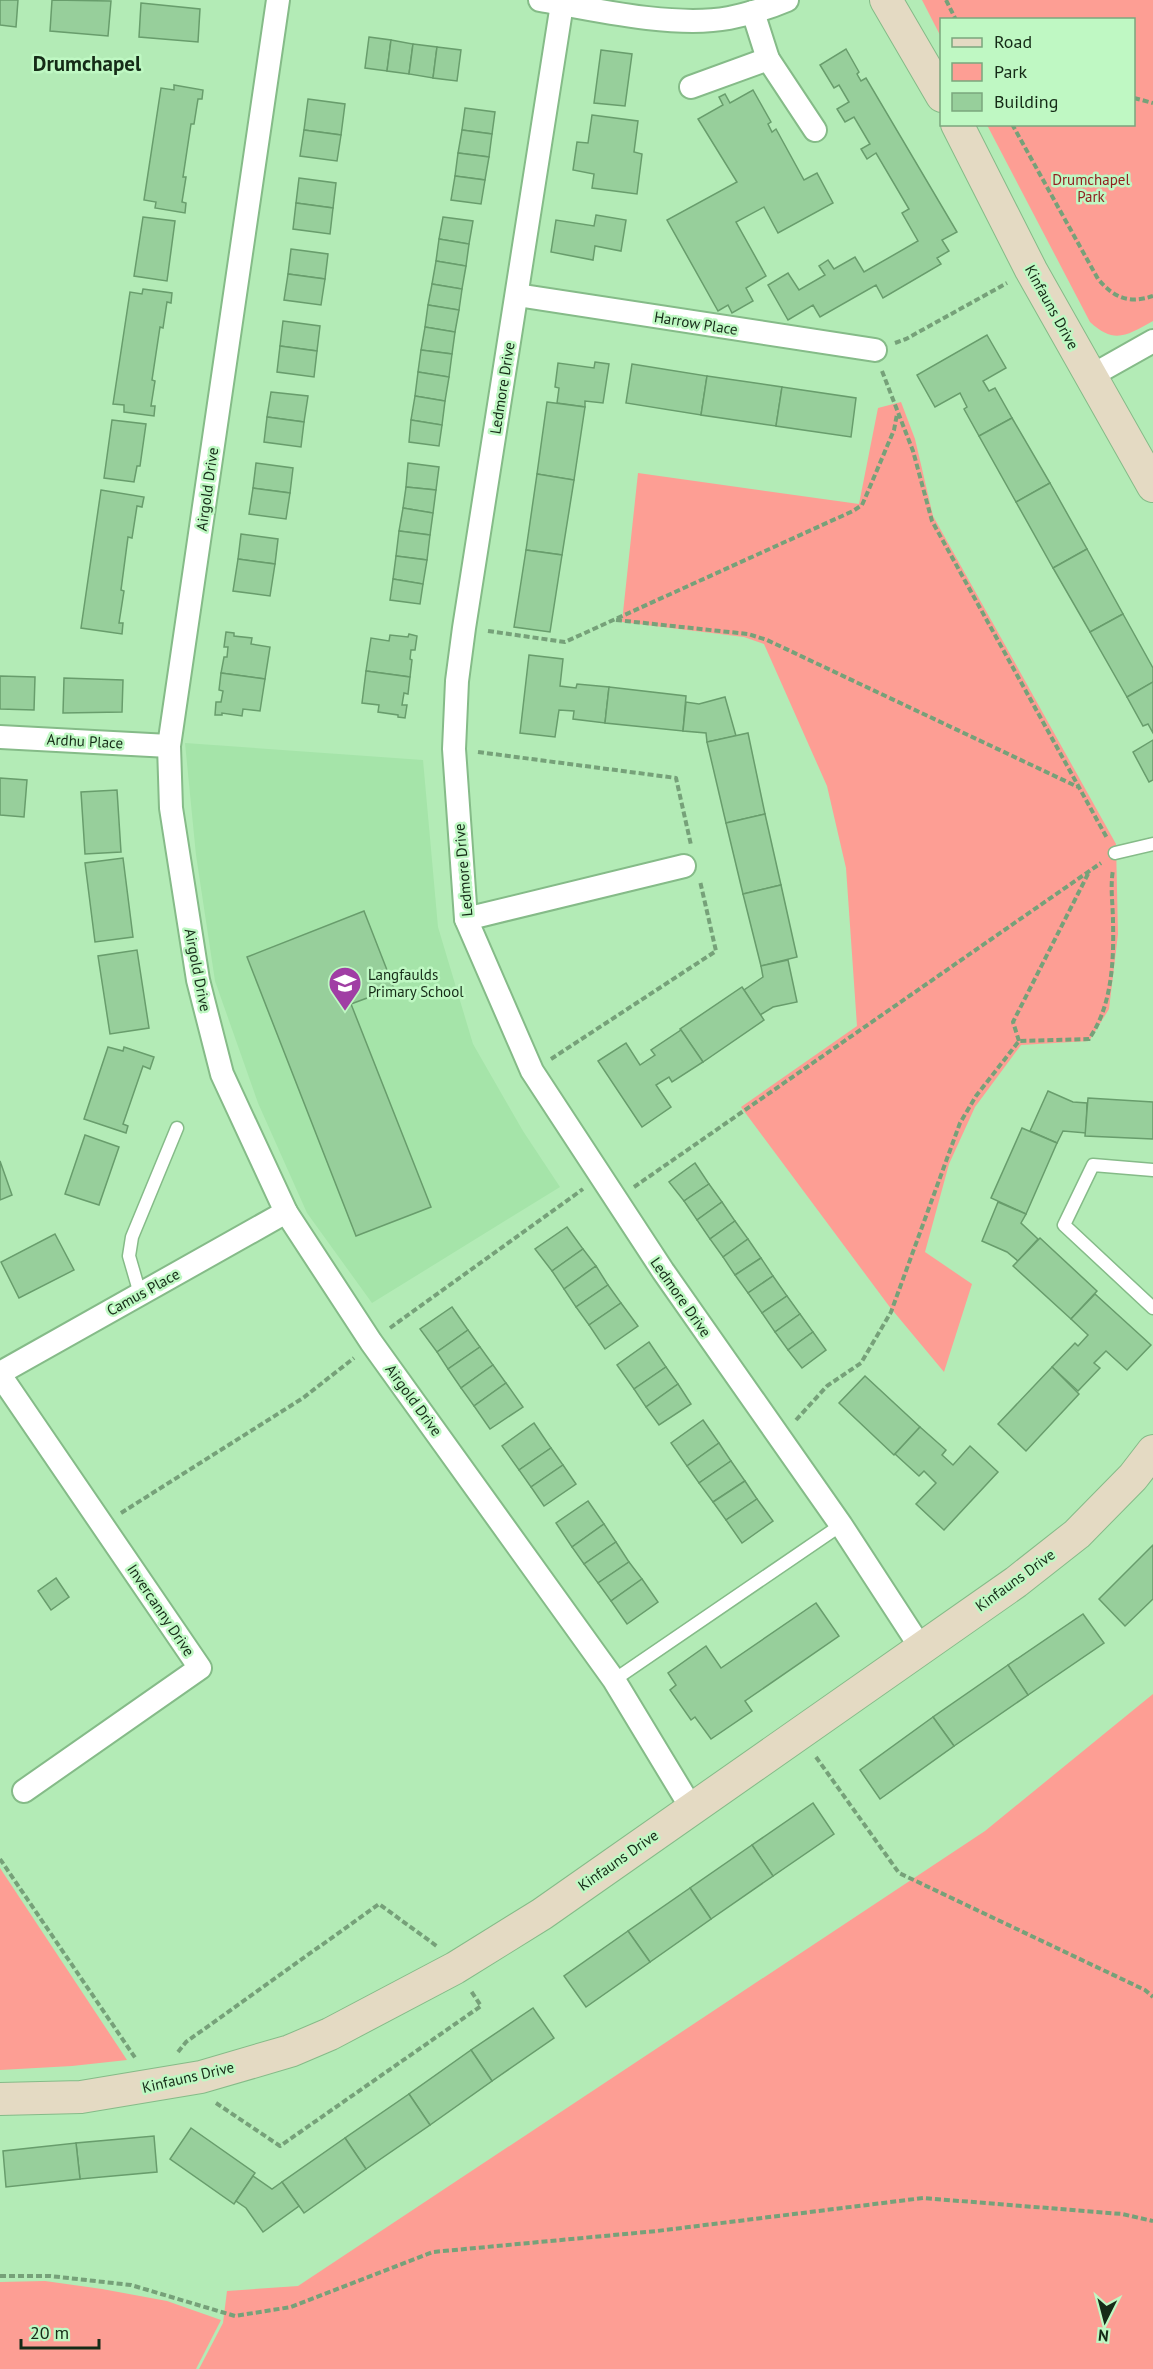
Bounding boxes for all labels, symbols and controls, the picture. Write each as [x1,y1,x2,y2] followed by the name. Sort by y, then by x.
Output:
[940,18,1135,126] legend
[994,30,1032,53] text: Road
[33,50,142,77] district label: Drumchapel
[994,60,1027,83] text: Park
[994,90,1058,113] text: Building
[1052,170,1130,206] park label: Drumchapel Park
[1021,261,1083,353] street label: Kinfauns Drive
[653,307,739,339] street label: Harrow Place
[485,341,519,435] street label: Ledmore Drive
[192,446,222,532] street label: Airgold Drive
[46,730,124,752] street label: Ardhu Place
[449,823,477,917] street label: Ledmore Drive
[181,927,215,1013] street label: Airgold Drive
[327,965,363,1012] school or university icon: Langfaulds Primary School
[368,965,464,1001] place label: Langfaulds Primary School
[647,1253,715,1341] street label: Ledmore Drive
[103,1264,183,1320] street label: Camus Place
[382,1360,446,1440] street label: Airgold Drive
[971,1545,1059,1615] street label: Kinfauns Drive
[123,1560,199,1660] street label: Invercanny Drive
[574,1825,662,1895] street label: Kinfauns Drive
[140,2057,236,2097] street label: Kinfauns Drive
[1075,2291,1135,2351] north arrow
[21,2312,99,2350] scale bar
[30,2321,69,2344] text: 20 m
[1097,2325,1110,2346] text: N

